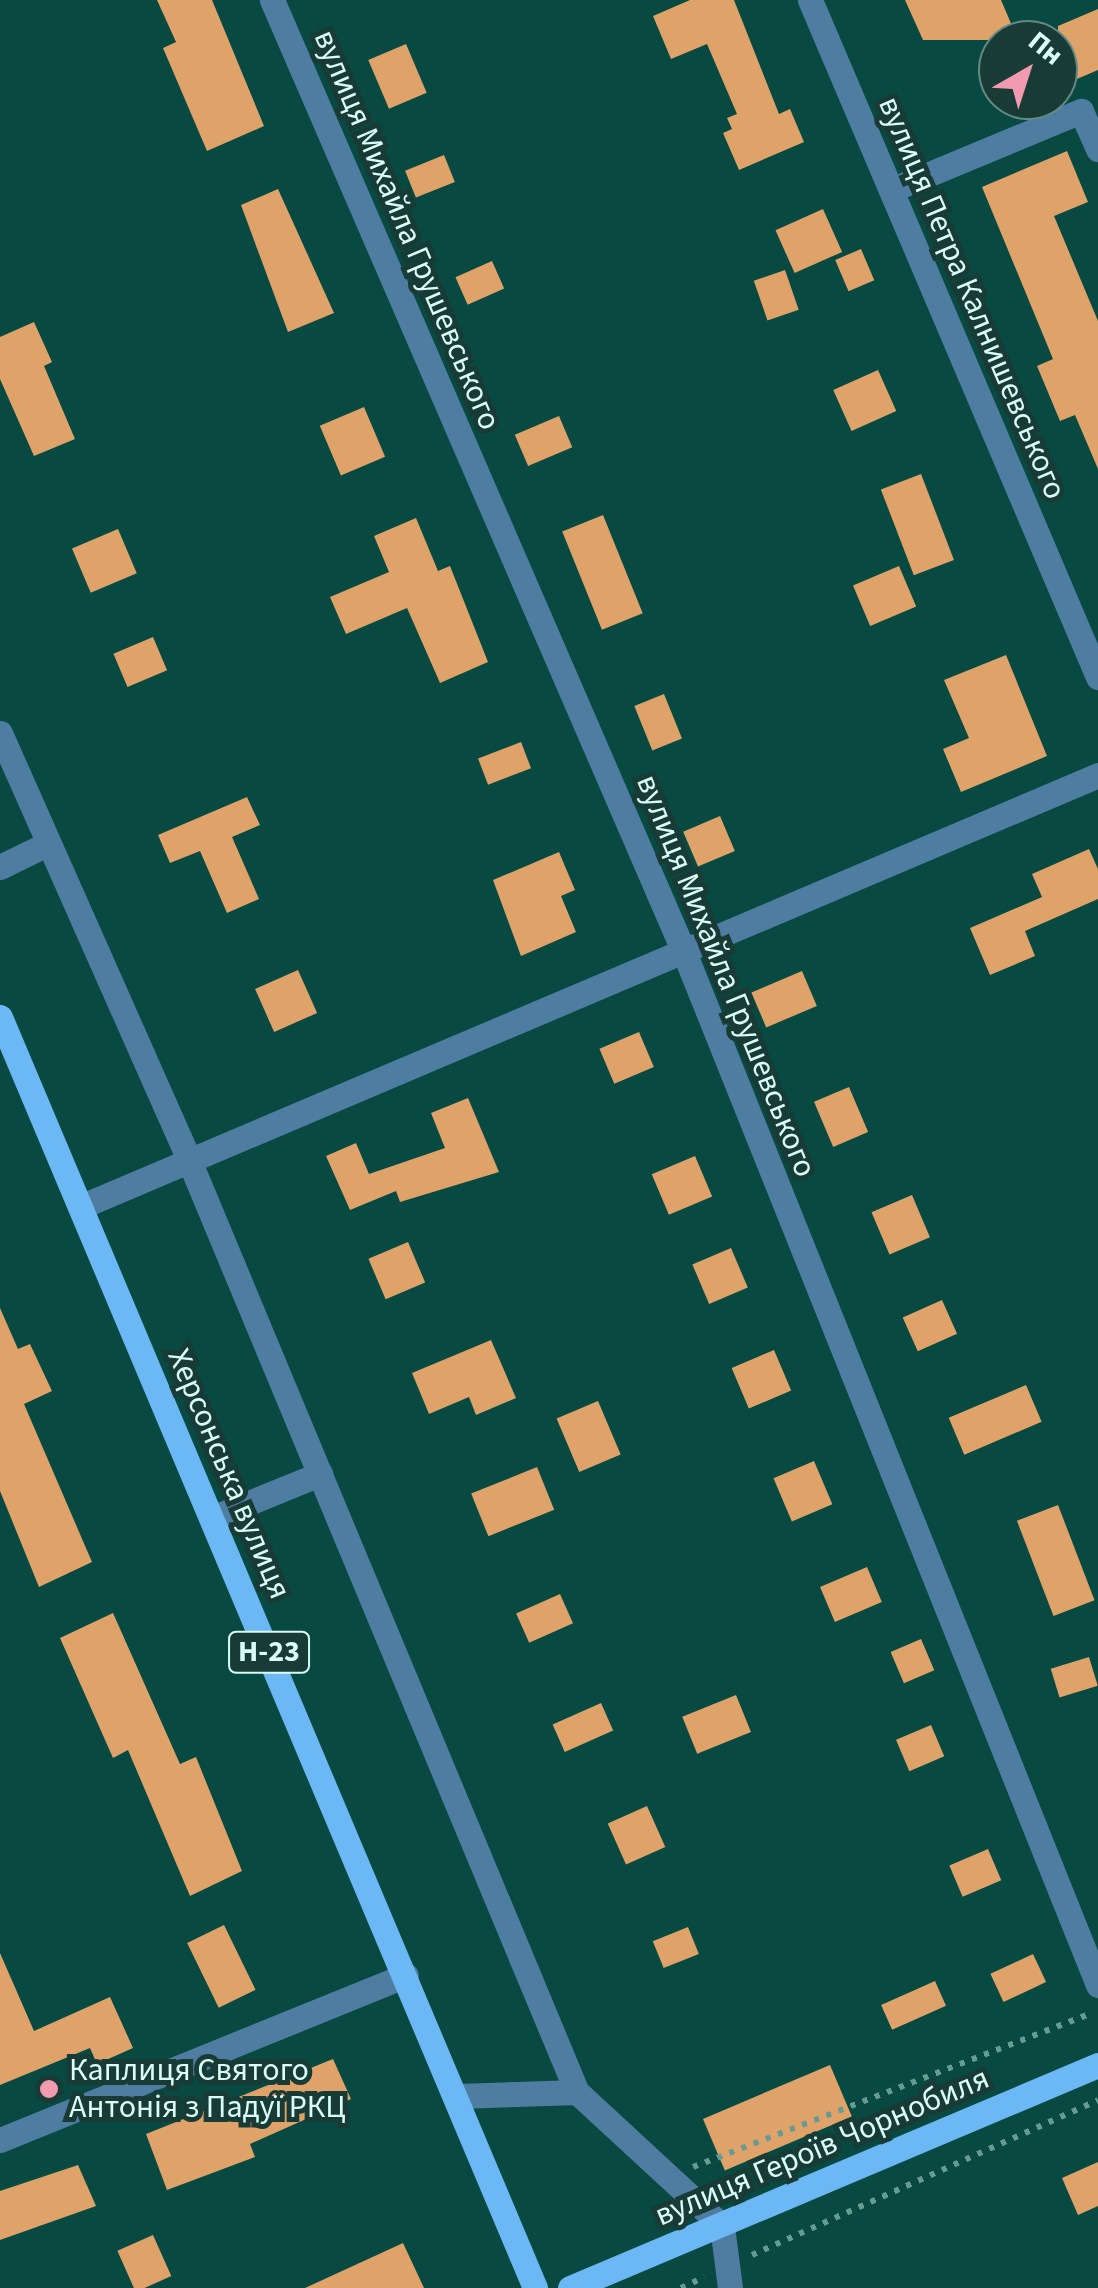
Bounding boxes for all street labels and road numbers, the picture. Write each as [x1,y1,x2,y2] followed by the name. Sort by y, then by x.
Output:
[305,24,509,436] street label: вулиця Михайла Грушевського
[870,91,1074,505] street label: вулиця Петра Калнишевського
[628,769,824,1183] street label: вулиця Михайла Грушевського
[159,1343,299,1605] street label: Херсонська вулиця
[226,1627,312,1677] road number: Н-23
[649,2059,995,2235] street label: вулиця Героїв Чорнобиля

